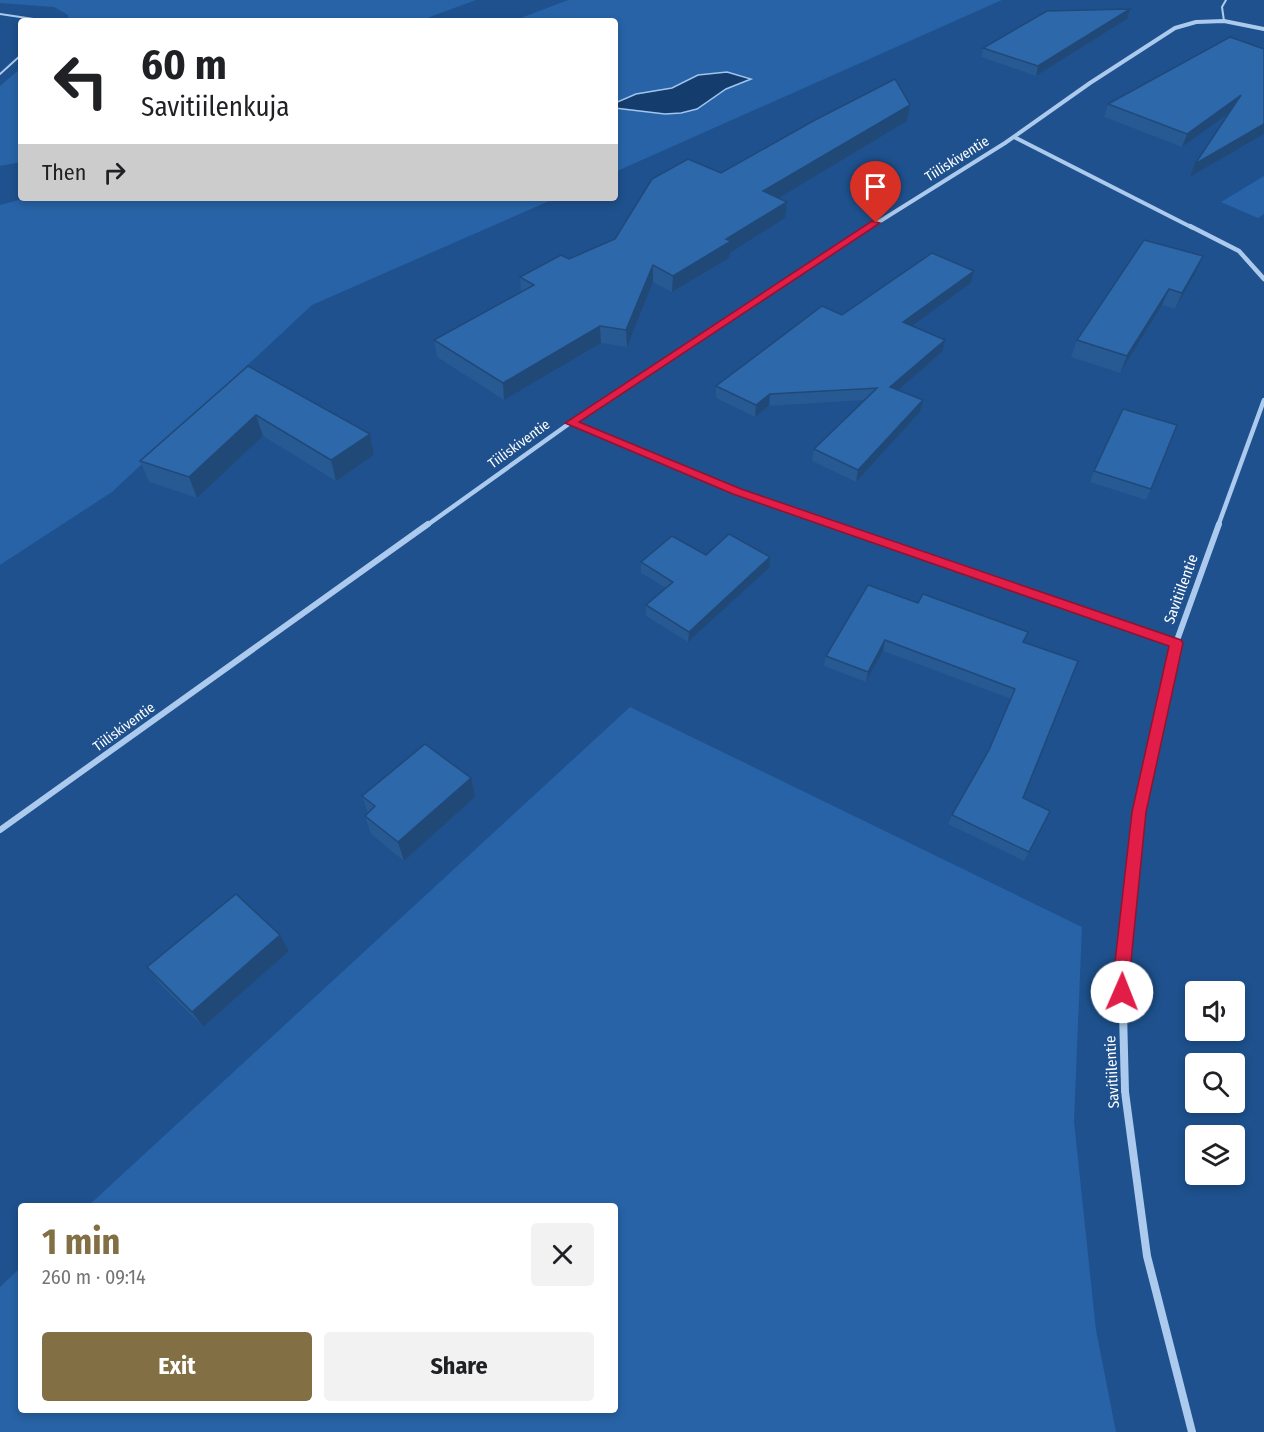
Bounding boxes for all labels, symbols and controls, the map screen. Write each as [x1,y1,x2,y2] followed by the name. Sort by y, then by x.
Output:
[141,40,227,90] text: 60 m
[42,42,120,120] icon: left
[141,91,290,123] text: Savitiilenkuja
[922,133,992,185] street label: Tiiliskiventie
[98,156,131,189] icon: right
[42,159,86,186] text: Then
[850,161,901,223] pin
[859,170,892,203] icon: arrive
[485,416,553,472] street label: Tiiliskiventie
[1160,552,1202,626] street label: Savitiilentie
[90,699,158,755] street label: Tiiliskiventie
[1090,960,1154,1024] position arrow
[1185,981,1245,1185] map controls
[1185,981,1245,1041] button: sound
[1101,1035,1123,1109] street label: Savitiilentie
[1185,1053,1245,1113] button: search
[1185,1125,1245,1185] button: layers
[42,1220,120,1264] text: 1 min
[531,1223,594,1286] button: close
[42,1265,146,1289] text: 260 m · 09:14
[42,1332,312,1401] button: Exit
[324,1332,594,1401] button: Share

